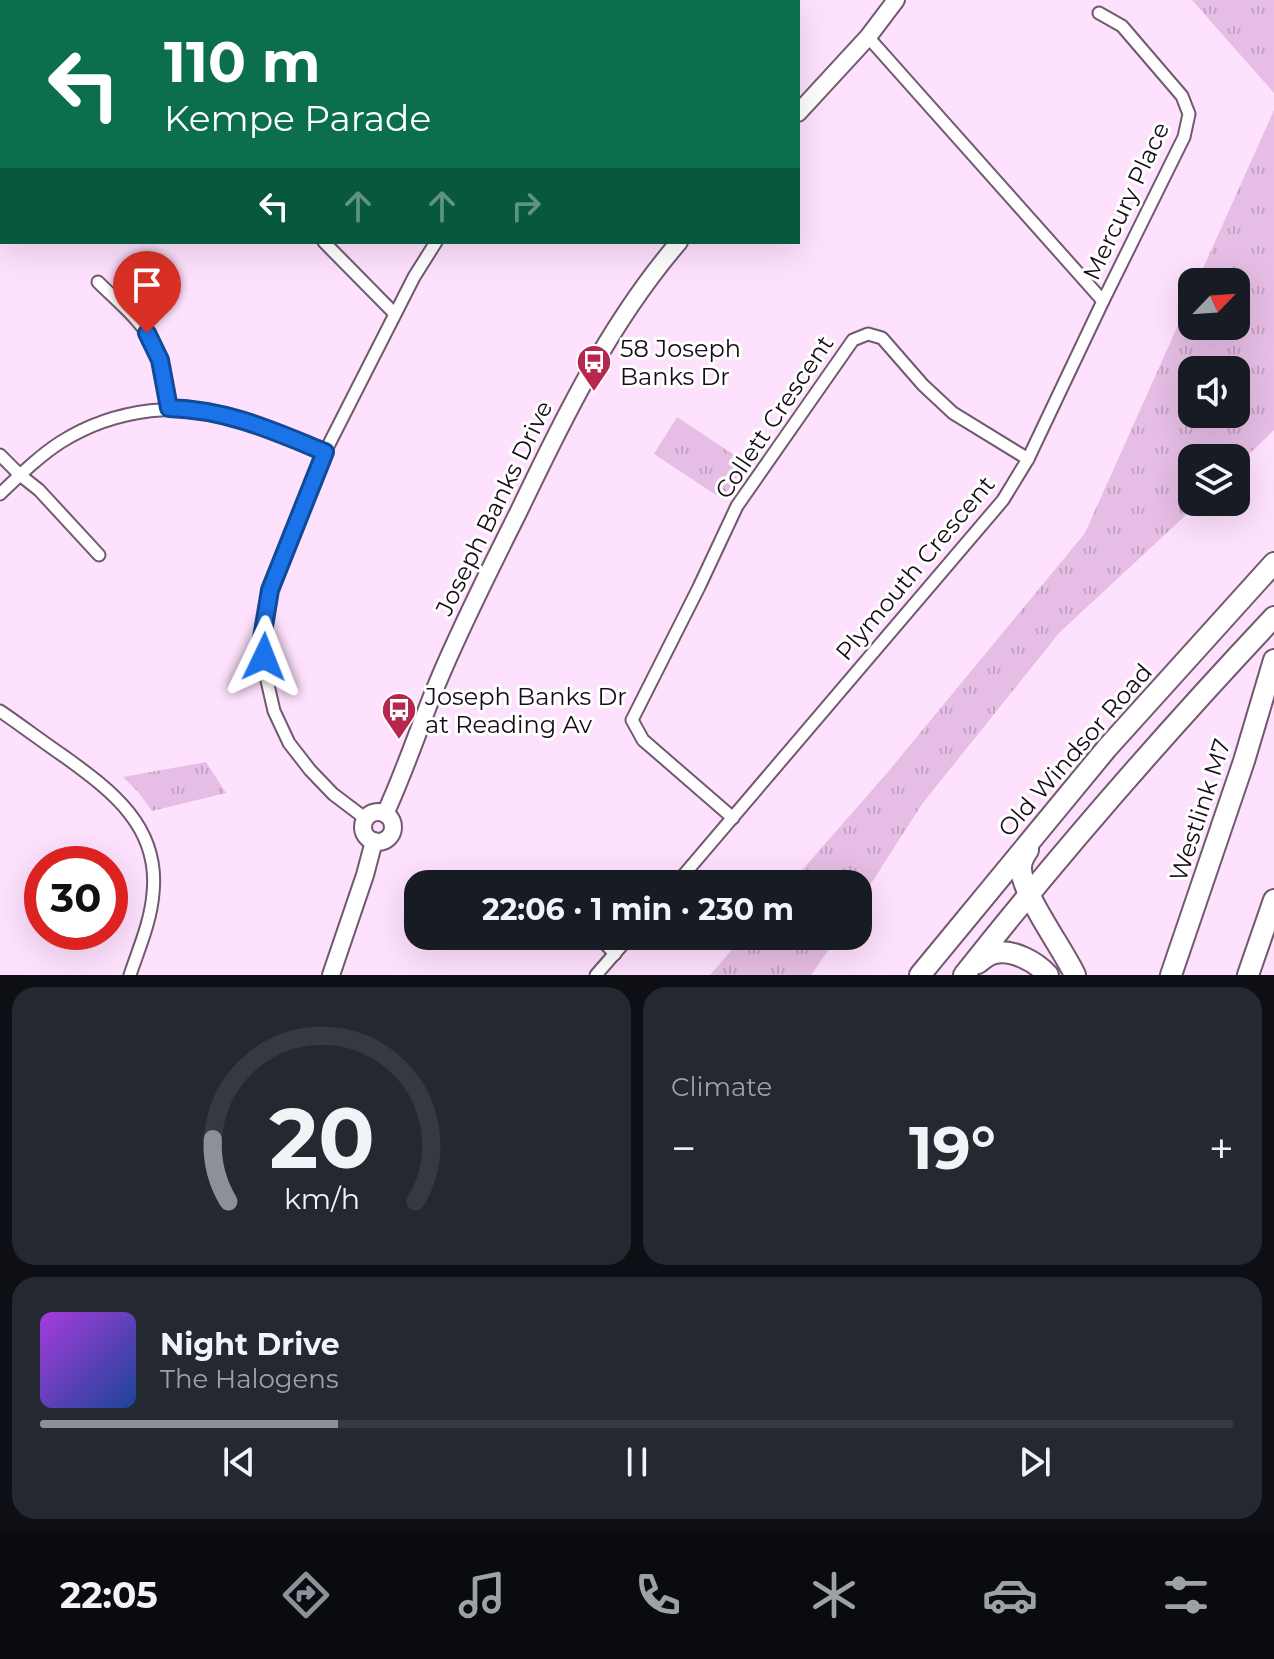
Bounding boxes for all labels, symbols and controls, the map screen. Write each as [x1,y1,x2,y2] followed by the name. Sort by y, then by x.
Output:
[164,28,321,96] text: 110 m
[32,32,136,136] icon: left
[164,96,431,140] text: Kempe Parade
[1077,117,1175,285] street label: Mercury Place
[252,184,296,228] icon: left
[336,184,380,228] icon: ahead
[420,184,464,228] icon: ahead
[504,184,548,228] icon: right
[113,251,181,333] pin
[125,263,169,307] icon: arrive
[1178,268,1250,340] north arrow
[1178,268,1250,516] map controls
[709,330,839,504] street label: Collett Crescent
[620,334,741,391] place label: 58 Joseph Banks Dr
[575,343,613,393] bus stop icon: 58 Joseph Banks Dr
[1178,356,1250,428] button: sound
[429,396,559,621] street label: Joseph Banks Drive
[1178,444,1250,516] button: layers
[829,470,1001,666] street label: Plymouth Crescent
[222,615,306,699] position arrow
[992,658,1158,842] street label: Old Windsor Road
[424,682,627,739] place label: Joseph Banks Dr at Reading Av
[380,691,418,741] bus stop icon: Joseph Banks Dr at Reading Av
[1163,735,1237,885] street label: Westlink M7
[24,846,128,950] speed limit sign: 30
[482,891,794,928] text: 22:06 · 1 min · 230 m
[671,1071,772,1103] text: Climate
[269,1087,374,1189] text: 20
[909,1111,996,1184] text: 19°
[671,1121,696,1175] text: −
[1209,1121,1234,1175] text: +
[283,1181,360,1216] text: km/h
[160,1326,340,1363] text: Night Drive
[160,1363,339,1395] text: The Halogens
[217,1440,261,1484] icon: previous
[615,1440,659,1484] icon: pause
[1013,1440,1057,1484] icon: next
[278,1567,334,1623] icon: directions
[454,1567,510,1623] icon: music
[630,1567,686,1623] icon: phone
[806,1567,862,1623] icon: climate
[982,1567,1038,1623] icon: car
[1158,1567,1214,1623] icon: filters
[60,1573,158,1617] text: 22:05

